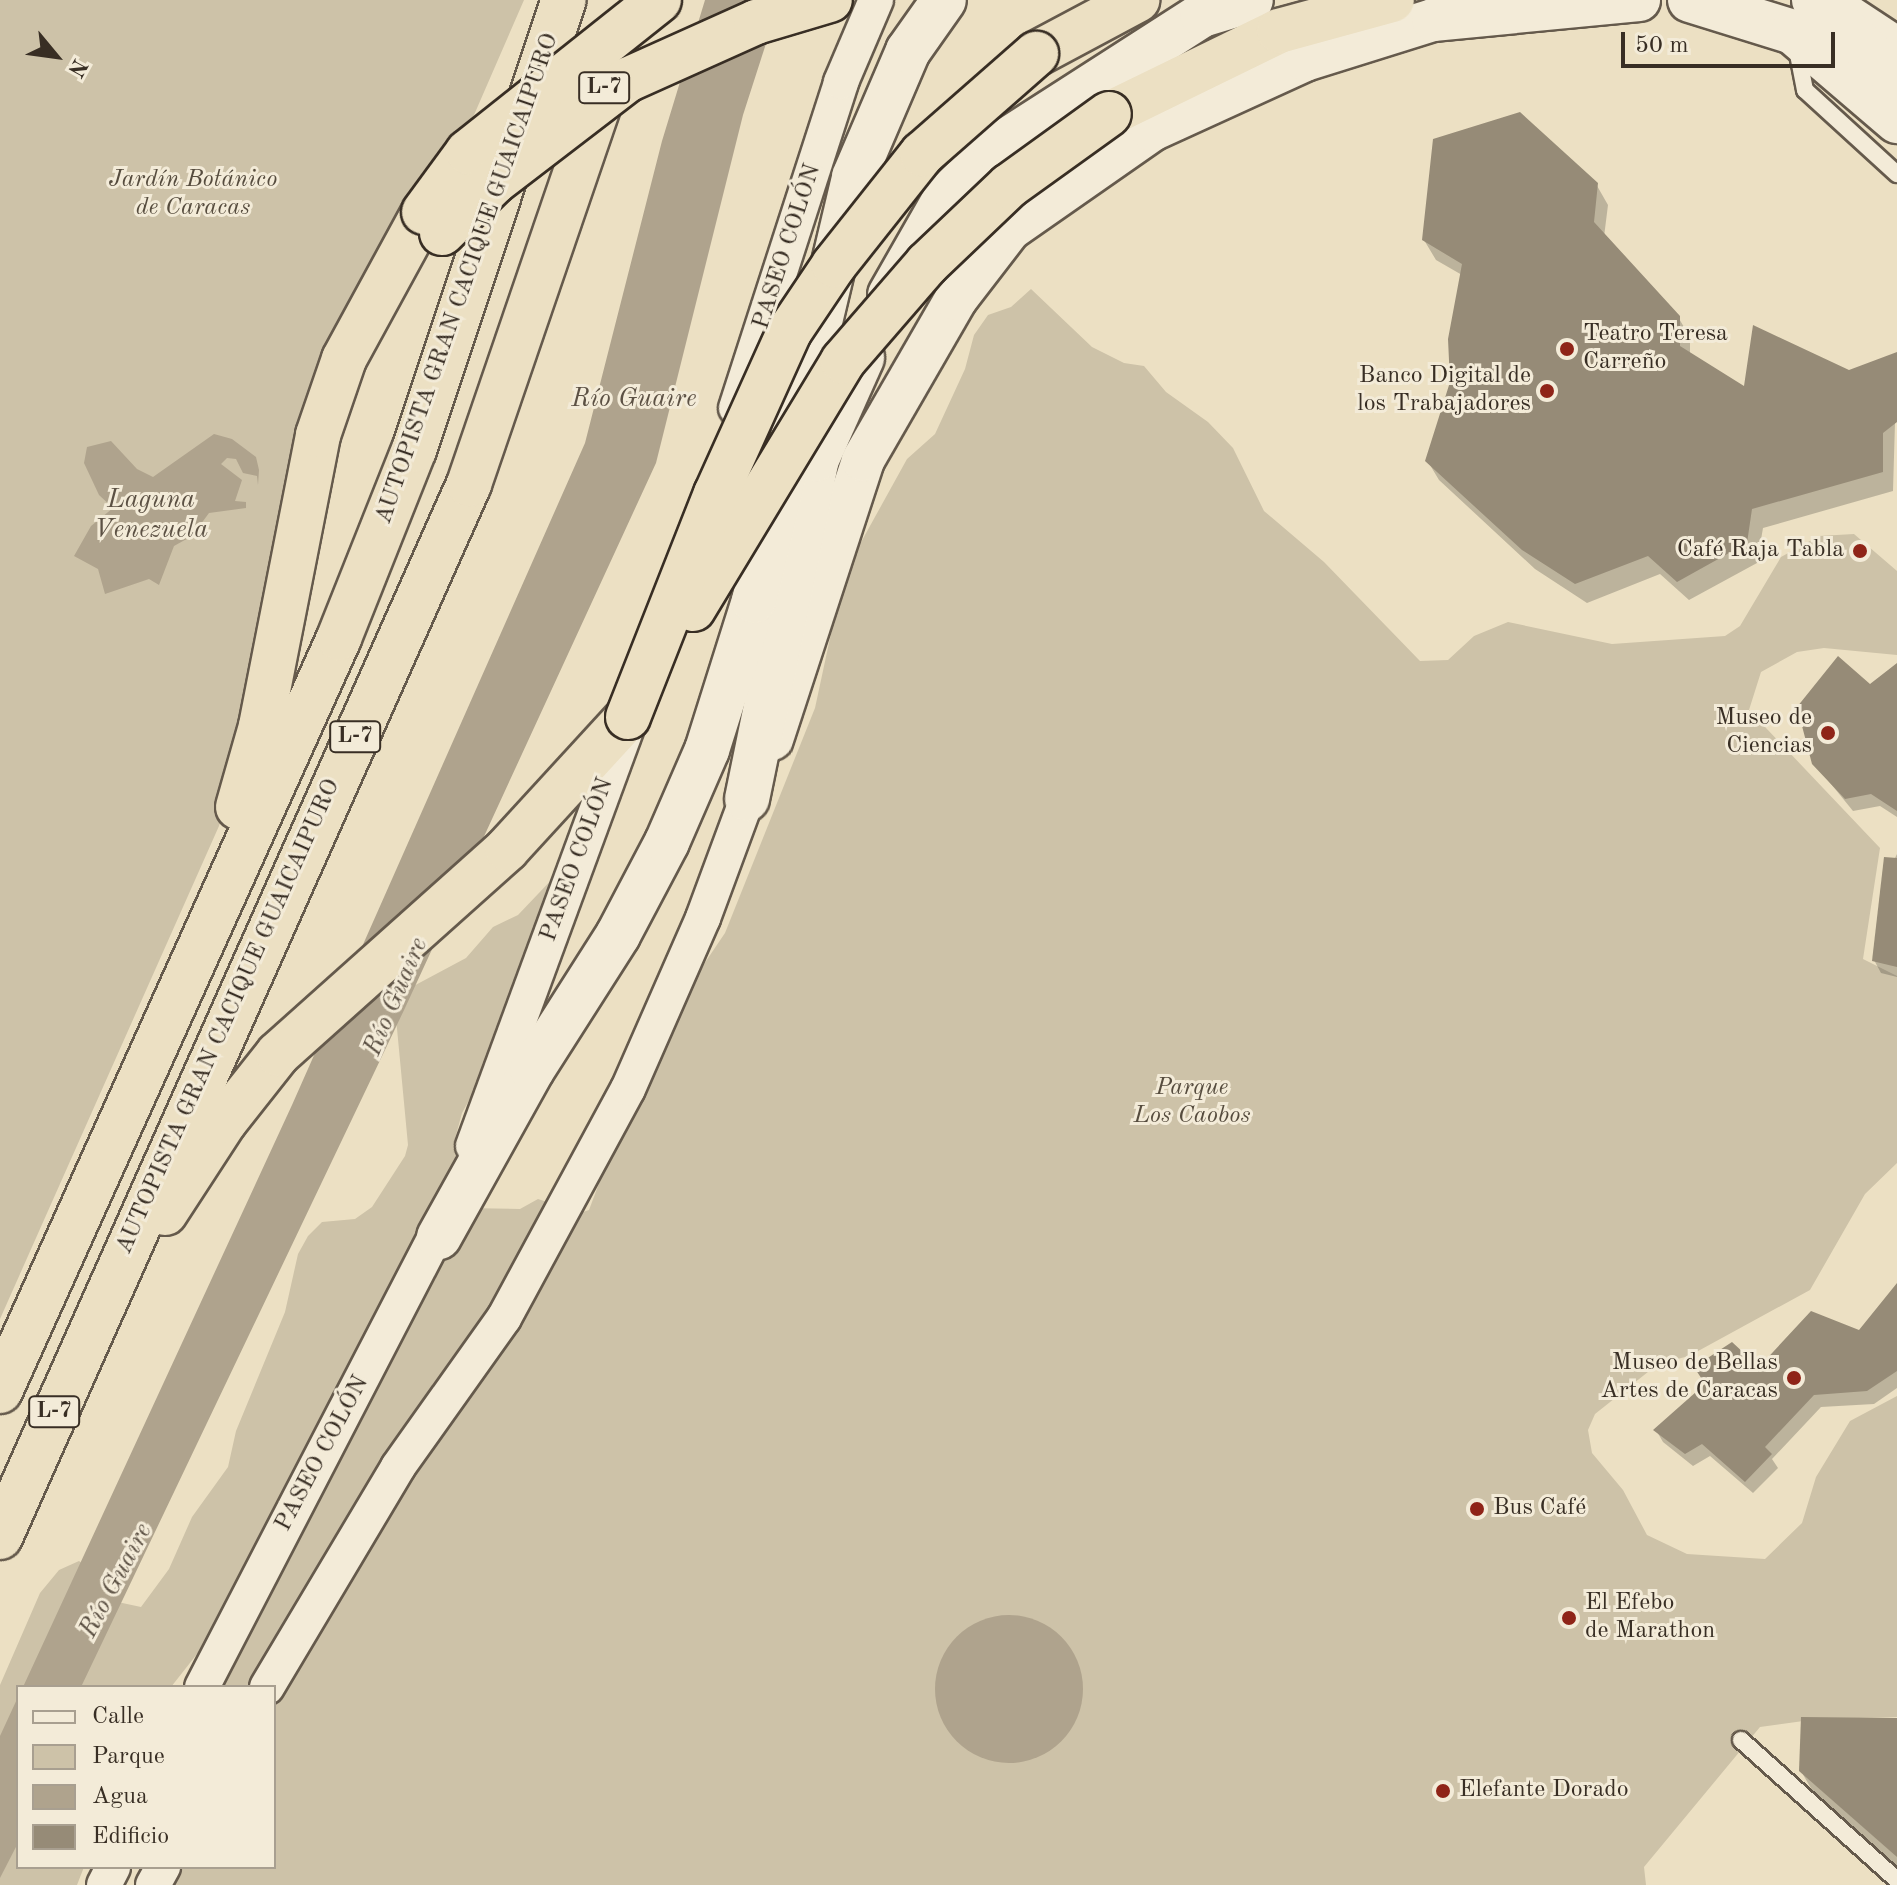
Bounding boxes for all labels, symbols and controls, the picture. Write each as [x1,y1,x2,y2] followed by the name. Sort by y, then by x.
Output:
[16,16,96,96] north arrow
[1625,16,1839,66] scale bar
[370,30,566,528] street label: AUTOPISTA GRAN CACIQUE GUAICAIPURO
[1635,34,1689,58] text: 50 m
[63,55,91,80] text: N
[578,70,630,106] road number: L-7
[748,161,828,333] street label: PASEO COLÓN
[109,167,277,223] park label: Jardín Botánico de Caracas
[1583,321,1728,377] place label: Teatro Teresa Carreño
[1558,340,1576,358] marker: Teatro Teresa Carreño
[1357,363,1531,419] place label: Banco Digital de los Trabajadores
[1538,382,1556,400] marker: Banco Digital de los Trabajadores
[571,384,697,416] water label: Río Guaire
[94,485,208,546] water label: Laguna Venezuela
[1677,537,1844,565] place label: Café Raja Tabla
[1851,542,1869,560] marker: Café Raja Tabla
[1715,705,1812,761] place label: Museo de Ciencias
[329,719,381,755] road number: L-7
[1819,724,1837,742] marker: Museo de Ciencias
[535,774,621,946] street label: PASEO COLÓN
[111,775,347,1259] street label: AUTOPISTA GRAN CACIQUE GUAICAIPURO
[358,933,436,1061] water label: Río Guaire
[1134,1075,1250,1131] park label: Parque Los Caobos
[1601,1350,1778,1406] place label: Museo de Bellas Artes de Caracas
[1785,1369,1803,1387] marker: Museo de Bellas Artes de Caracas
[270,1371,376,1537] street label: PASEO COLÓN
[28,1394,80,1430] road number: L-7
[1493,1495,1586,1523] place label: Bus Café
[1468,1500,1486,1518] marker: Bus Café
[74,1518,160,1644] water label: Río Guaire
[1585,1590,1715,1646] place label: El Efebo de Marathon
[1560,1609,1578,1627] marker: El Efebo de Marathon
[16,1685,276,1869] legend
[92,1705,144,1729] text: Calle
[92,1745,165,1769] text: Parque
[1459,1777,1629,1805] place label: Elefante Dorado
[1434,1782,1452,1800] marker: Elefante Dorado
[92,1785,148,1809] text: Agua
[92,1825,169,1849] text: Edificio

